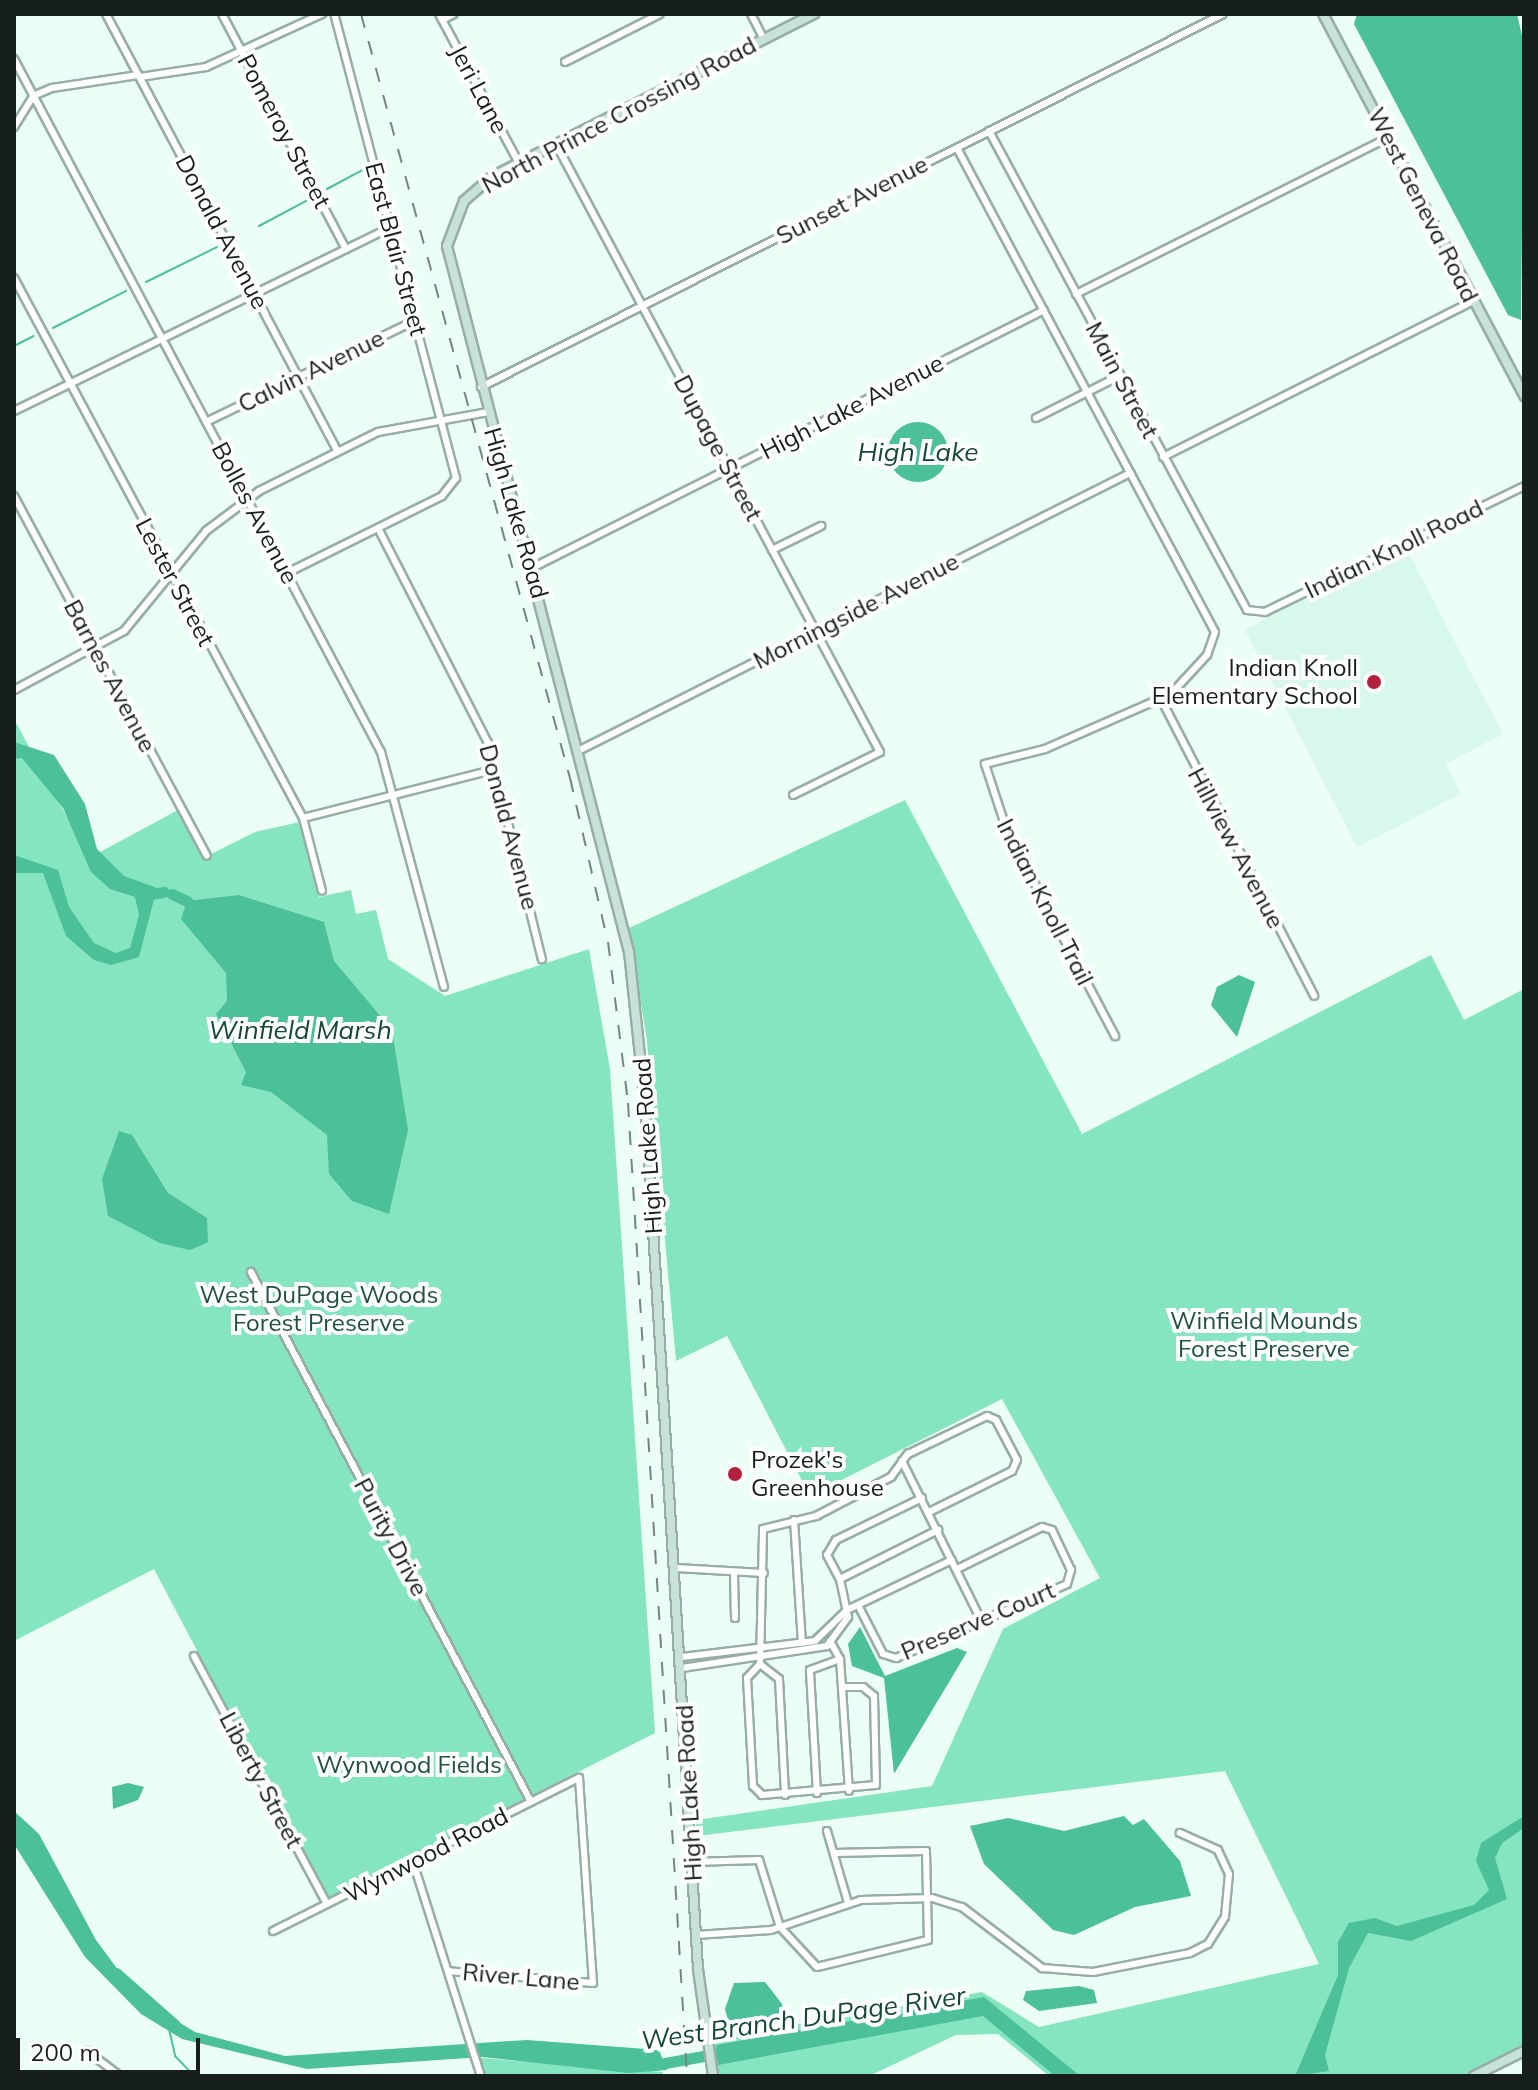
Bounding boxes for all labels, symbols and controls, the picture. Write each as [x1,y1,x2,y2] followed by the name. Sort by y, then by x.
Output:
[477,30,761,200] street label: North Prince Crossing Road
[444,40,514,138] street label: Jeri Lane
[231,49,337,213] street label: Pomeroy Street
[1362,103,1484,307] street label: West Geneva Road
[771,149,933,251] street label: Sunset Avenue
[169,150,275,314] street label: Donald Avenue
[359,159,433,339] street label: East Blair Street
[1079,317,1165,443] street label: Main Street
[233,323,389,419] street label: Calvin Avenue
[756,348,948,466] street label: High Lake Avenue
[668,370,768,526] street label: Dupage Street
[478,424,554,602] street label: High Lake Road
[858,436,978,468] water label: High Lake
[206,437,304,589] street label: Bolles Avenue
[1300,493,1488,605] street label: Indian Knoll Road
[129,513,221,651] street label: Lester Street
[749,547,963,675] street label: Morningside Avenue
[58,595,162,757] street label: Barnes Avenue
[1152,654,1358,710] place label: Indian Knoll Elementary School
[1365,673,1383,691] marker: Indian Knoll Elementary School
[473,741,545,913] street label: Donald Avenue
[1182,763,1290,933] street label: Hillview Avenue
[991,814,1099,990] street label: Indian Knoll Trail
[208,1014,392,1046] water label: Winfield Marsh
[627,1057,669,1235] street label: High Lake Road
[200,1281,438,1337] park label: West DuPage Woods Forest Preserve
[1170,1307,1358,1363] park label: Winfield Mounds Forest Preserve
[751,1446,884,1502] place label: Prozek's Greenhouse
[726,1465,744,1483] marker: Prozek's Greenhouse
[348,1473,434,1601] street label: Purity Drive
[897,1576,1059,1666] street label: Preserve Court
[670,1704,708,1882] street label: High Lake Road
[213,1707,309,1853] street label: Liberty Street
[316,1751,502,1779] park label: Wynwood Fields
[339,1801,513,1909] street label: Wynwood Road
[461,1958,581,1996] street label: River Lane
[639,1980,967,2056] water label: West Branch DuPage River
[20,2022,204,2072] scale bar
[30,2037,101,2067] text: 200 m

